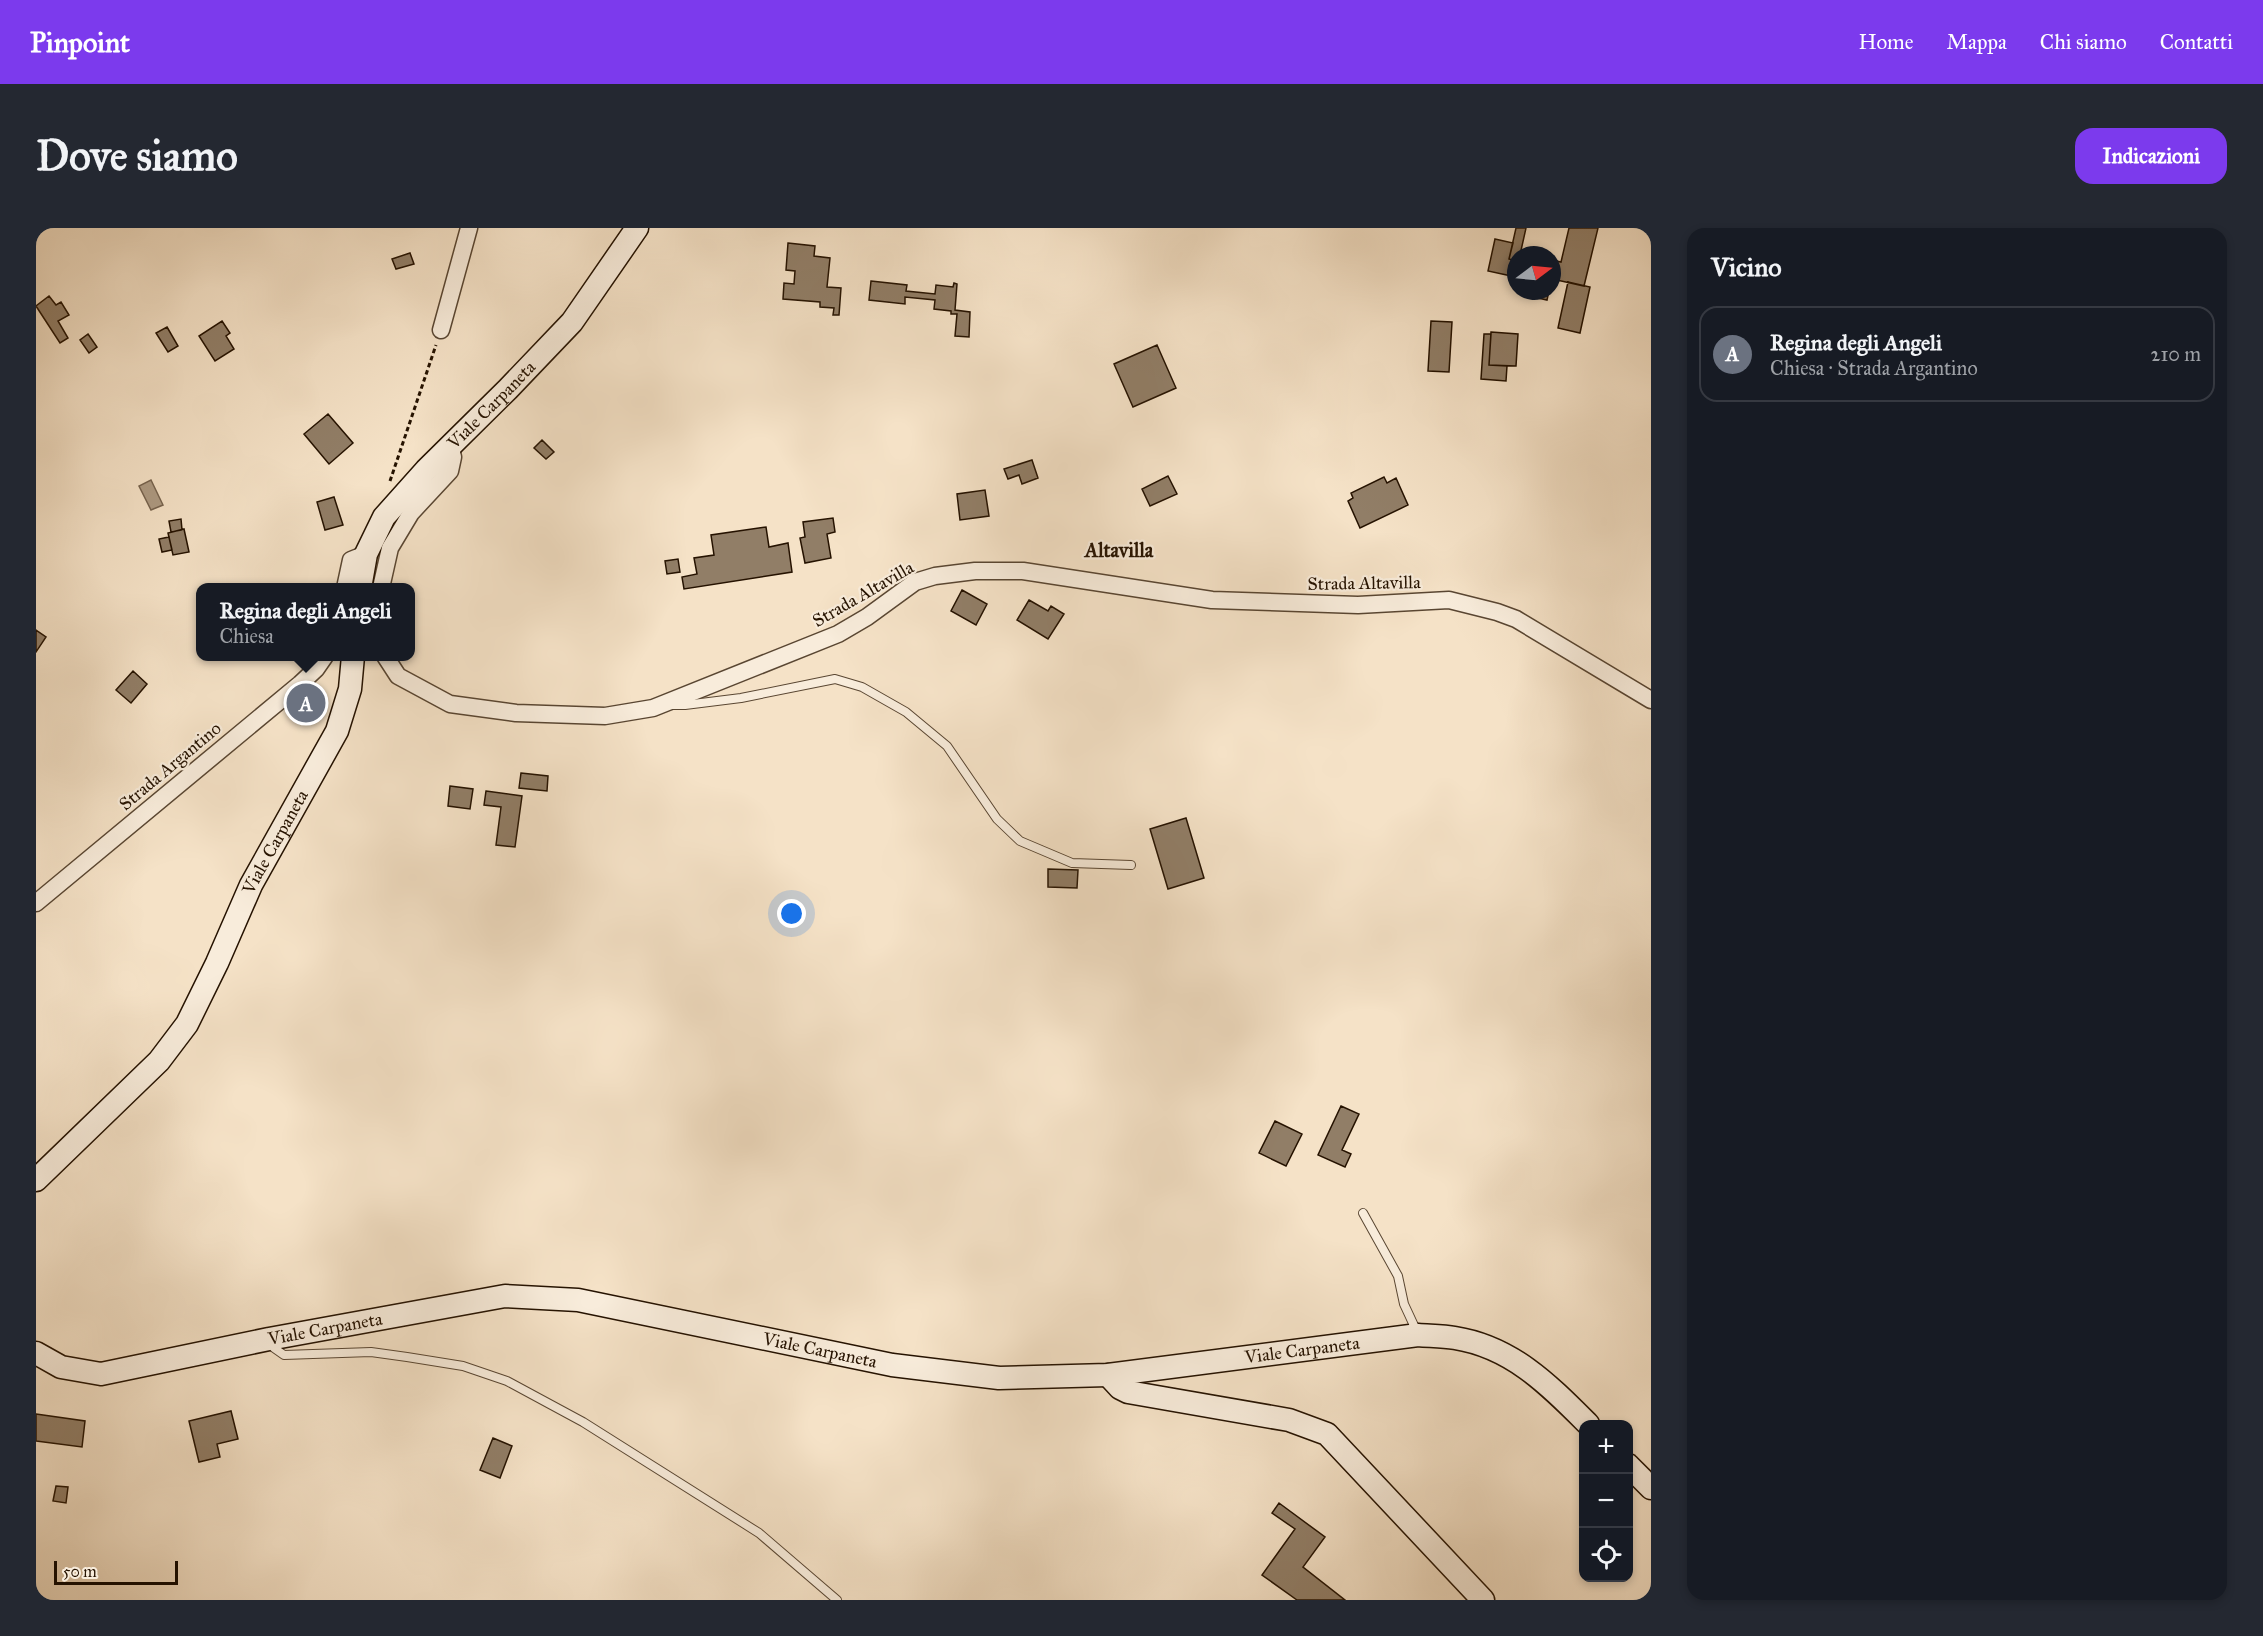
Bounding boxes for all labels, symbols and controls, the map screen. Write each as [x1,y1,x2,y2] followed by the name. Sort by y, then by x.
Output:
[30,25,130,60] text: Pinpoint
[1859,29,1913,55] text: Home
[1946,29,2007,55] text: Mappa
[2040,29,2127,55] text: Chi siamo
[2160,29,2233,55] text: Contatti
[2075,128,2227,184] button: Indicazioni
[36,130,238,182] text: Dove siamo
[1507,246,1561,300] north arrow
[1711,251,1782,283] text: Vicino
[1770,329,1942,356] text: Regina degli Angeli
[1726,342,1739,366] text: A
[2151,342,2201,366] text: 210 m
[442,356,540,454] street label: Viale Carpaneta
[1770,356,1978,380] text: Chiesa · Strada Argantino
[1083,538,1154,562] district label: Altavilla
[808,556,918,632] street label: Strada Altavilla
[1307,571,1421,595] street label: Strada Altavilla
[196,583,415,661] popup
[219,597,392,624] text: Regina degli Angeli
[219,624,274,648] text: Chiesa
[286,680,326,726] pin: A
[115,717,226,816] street label: Strada Argantino
[237,786,313,898] street label: Viale Carpaneta
[777,899,806,928] your location
[265,1307,385,1350] street label: Viale Carpaneta
[760,1327,879,1373] street label: Viale Carpaneta
[1242,1332,1361,1368] street label: Viale Carpaneta
[1579,1420,1633,1582] map controls
[1579,1420,1633,1474] button: +
[1579,1474,1633,1528] button: −
[1579,1528,1633,1582] button: locate
[54,1558,178,1586] scale bar
[63,1562,97,1581] text: 50 m

